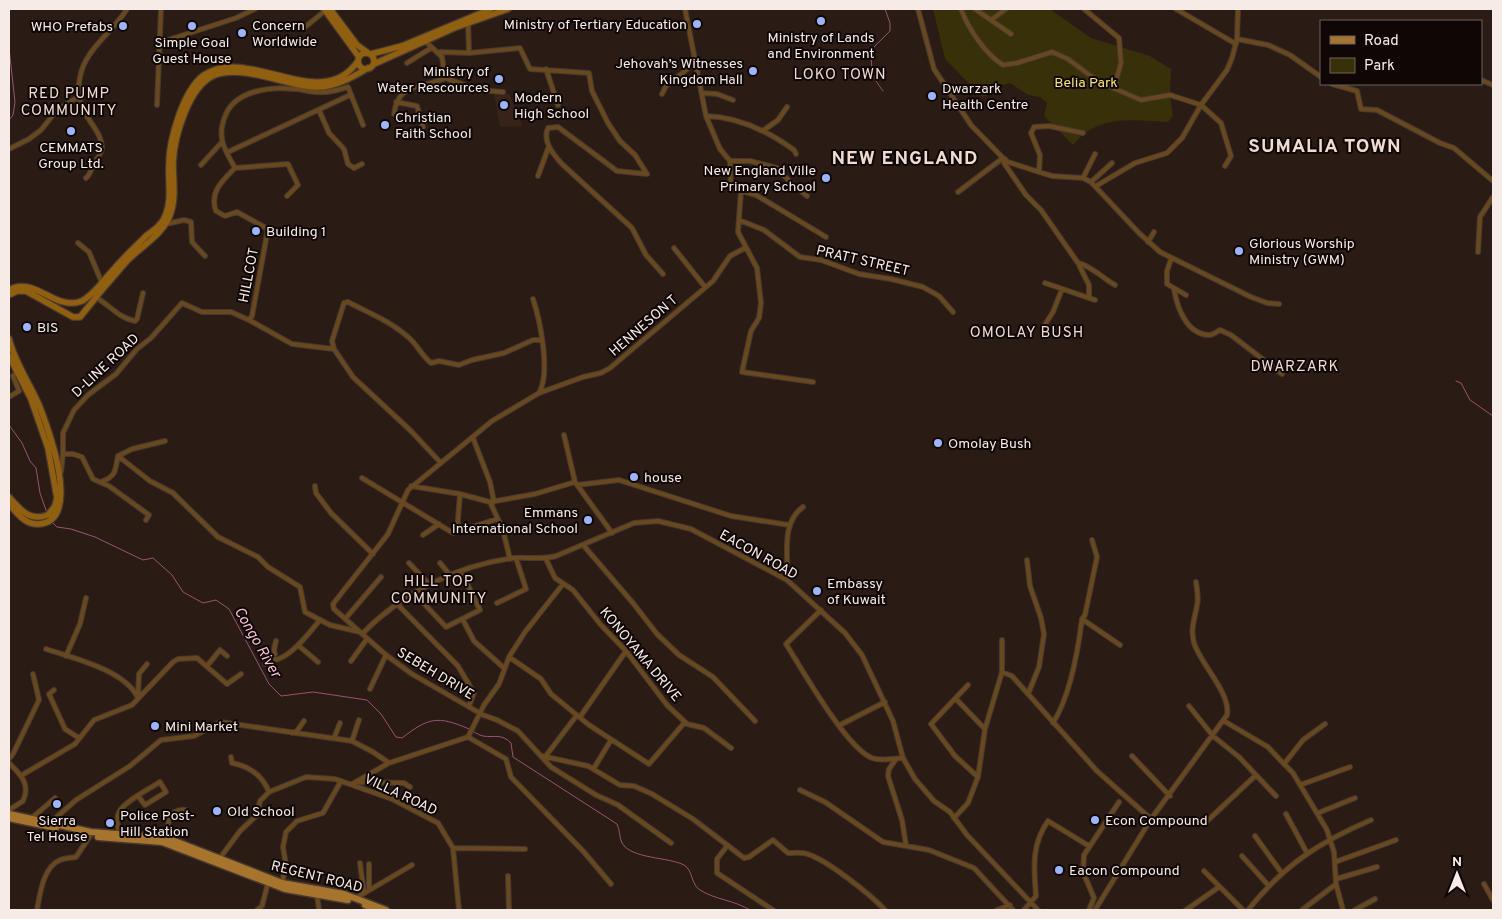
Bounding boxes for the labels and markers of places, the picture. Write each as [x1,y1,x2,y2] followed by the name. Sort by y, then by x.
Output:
[815,15,827,27] marker: Ministry of Lands and Environment
[504,17,687,34] place label: Ministry of Tertiary Education
[252,18,317,51] place label: Concern Worldwide
[691,18,703,30] marker: Ministry of Tertiary Education
[31,19,113,36] place label: WHO Prefabs
[117,20,129,32] marker: WHO Prefabs
[186,20,198,32] marker: Simple Goal Guest House
[236,27,248,39] marker: Concern Worldwide
[767,30,875,63] place label: Ministry of Lands and Environment
[152,35,232,68] place label: Simple Goal Guest House
[615,56,743,89] place label: Jehovah’s Witnesses Kingdom Hall
[377,64,489,97] place label: Ministry of Water Rescources
[747,65,759,77] marker: Jehovah’s Witnesses Kingdom Hall
[493,73,505,85] marker: Ministry of Water Rescources
[942,81,1028,114] place label: Dwarzark Health Centre
[514,90,589,123] place label: Modern High School
[926,90,938,102] marker: Dwarzark Health Centre
[498,99,510,111] marker: Modern High School
[395,110,472,143] place label: Christian Faith School
[379,119,391,131] marker: Christian Faith School
[65,125,77,137] marker: CEMMATS Group Ltd.
[38,140,104,173] place label: CEMMATS Group Ltd.
[704,163,816,196] place label: New England Ville Primary School
[820,172,832,184] marker: New England Ville Primary School
[266,224,326,241] place label: Building 1
[250,225,262,237] marker: Building 1
[1249,236,1355,269] place label: Glorious Worship Ministry (GWM)
[1233,245,1245,257] marker: Glorious Worship Ministry (GWM)
[37,320,58,337] place label: BIS
[21,321,33,333] marker: BIS
[948,436,1031,453] place label: Omolay Bush
[932,437,944,449] marker: Omolay Bush
[644,470,682,487] place label: house
[628,471,640,483] marker: house
[452,505,578,538] place label: Emmans International School
[582,514,594,526] marker: Emmans International School
[827,576,886,609] place label: Embassy of Kuwait
[811,585,823,597] marker: Embassy of Kuwait
[165,719,238,736] place label: Mini Market
[149,720,161,732] marker: Mini Market
[51,798,63,810] marker: Sierra Tel House
[227,804,295,821] place label: Old School
[211,805,223,817] marker: Old School
[120,808,195,841] place label: Police Post- Hill Station
[27,813,87,846] place label: Sierra Tel House
[1105,813,1208,830] place label: Econ Compound
[1089,814,1101,826] marker: Econ Compound
[104,817,116,829] marker: Police Post- Hill Station
[1069,863,1180,880] place label: Eacon Compound
[1053,864,1065,876] marker: Eacon Compound

